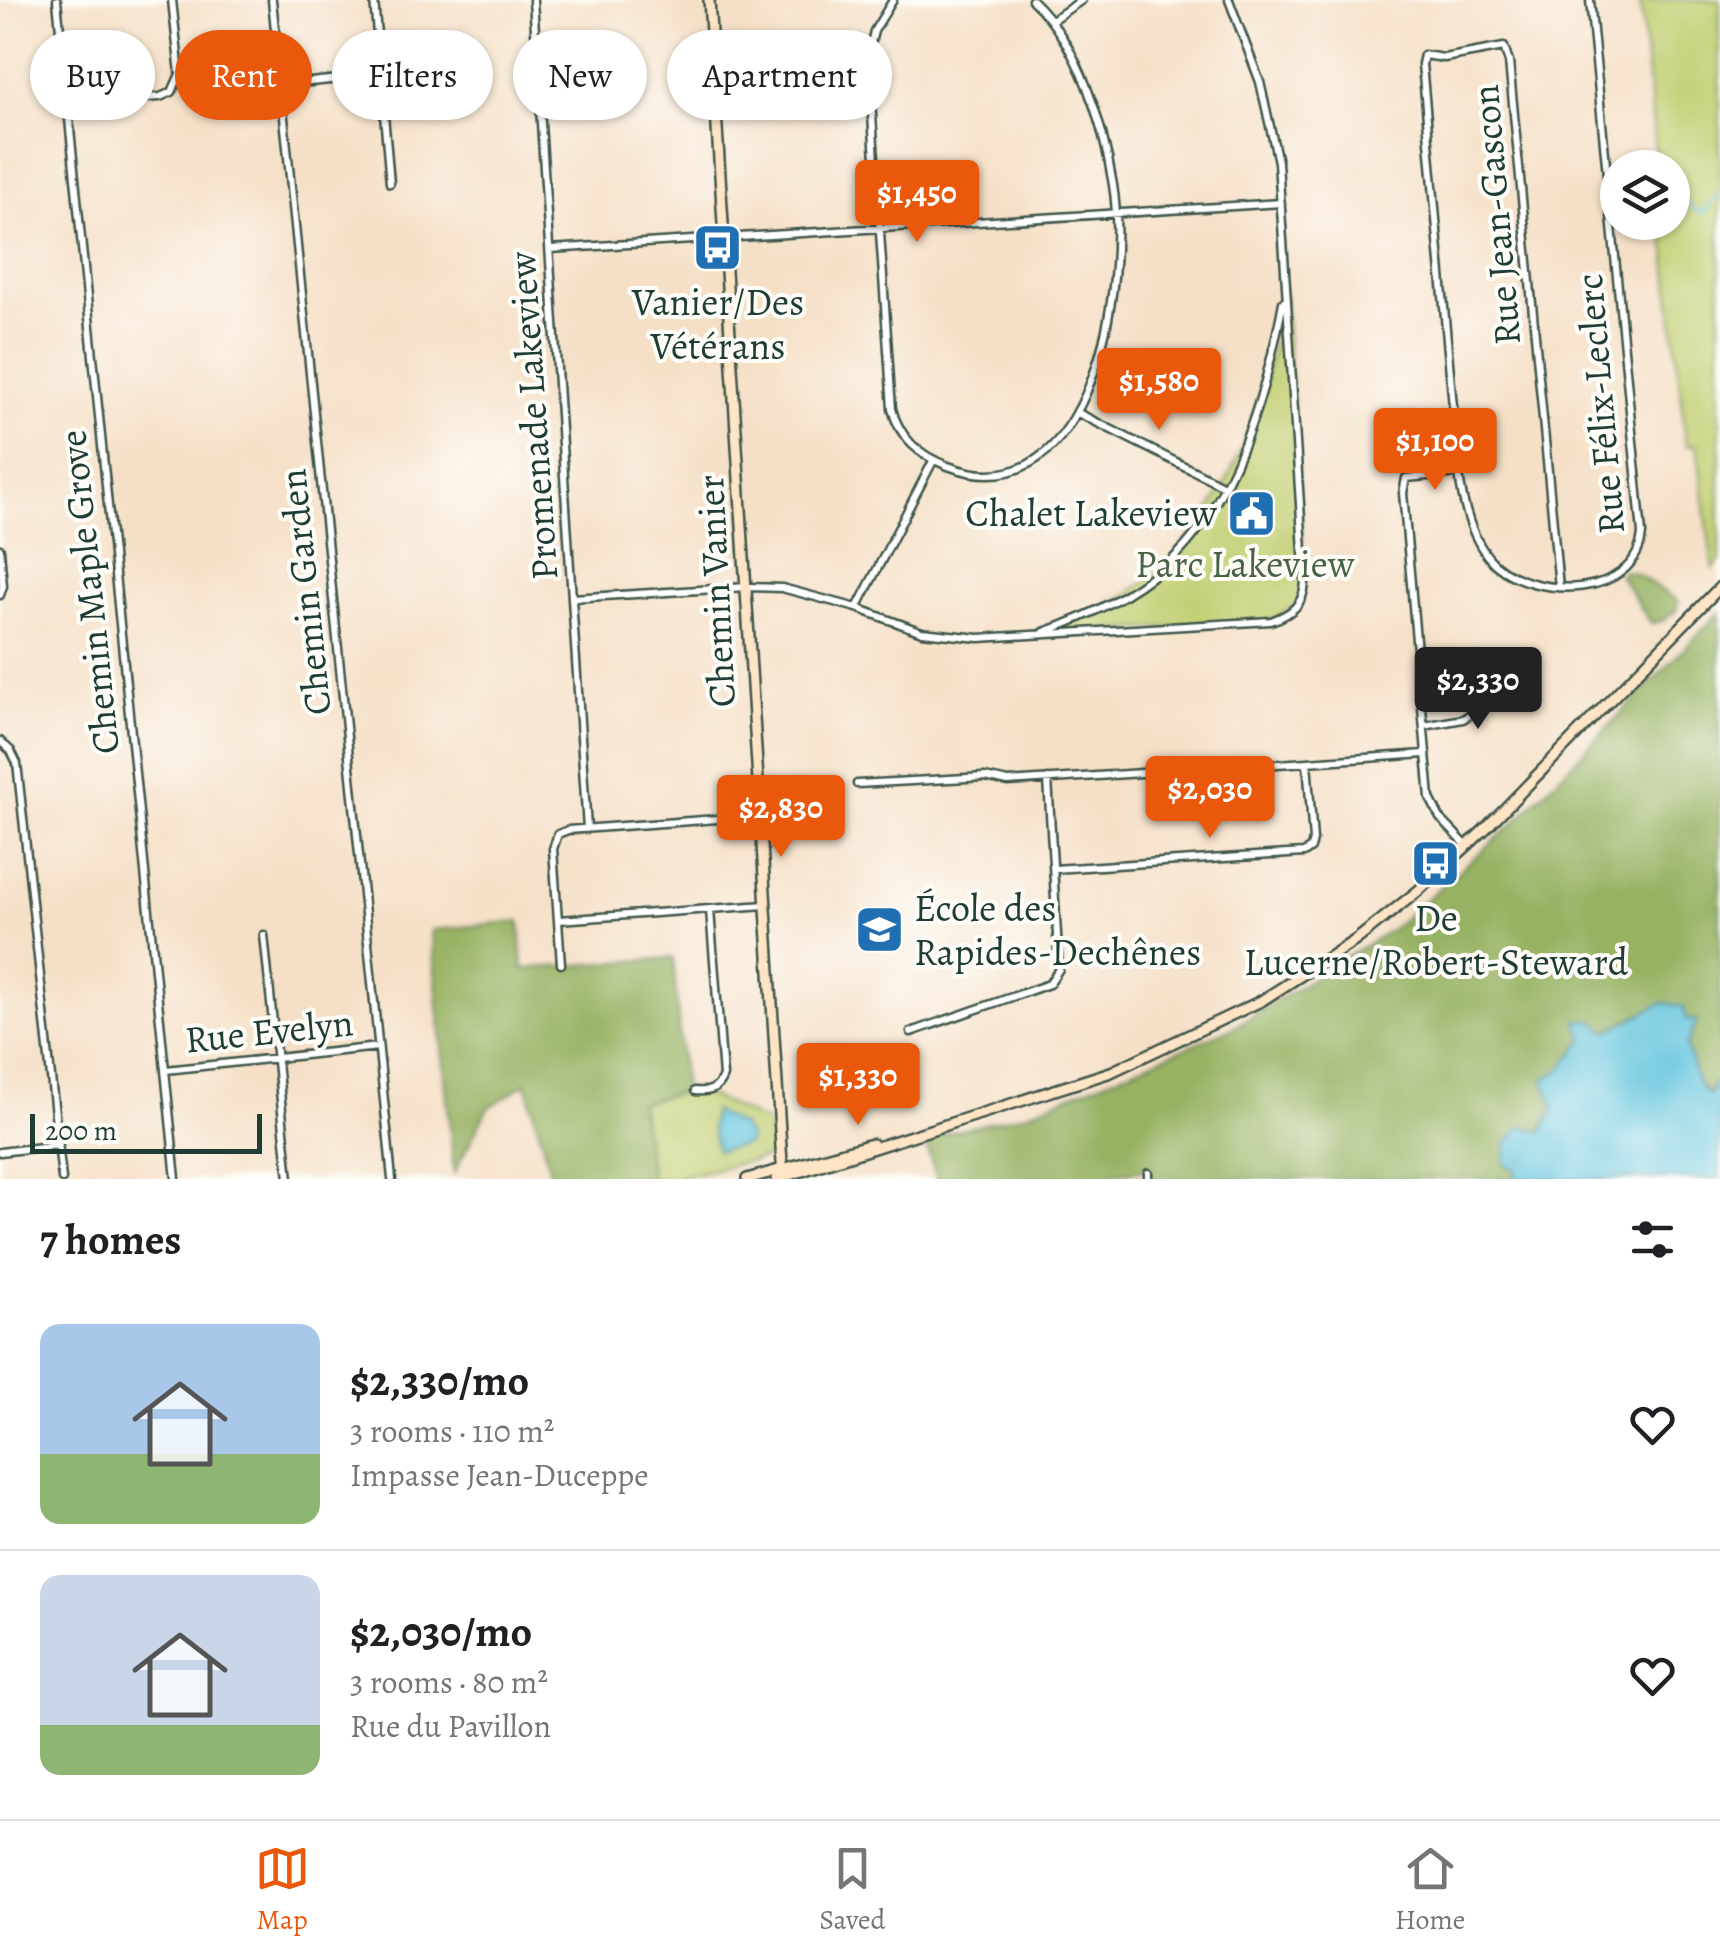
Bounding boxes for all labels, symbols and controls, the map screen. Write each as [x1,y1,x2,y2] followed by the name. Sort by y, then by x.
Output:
[30,30,155,120] chip: Buy
[175,30,312,120] chip: Rent
[332,30,493,120] chip: Filters
[513,30,647,120] chip: New
[667,30,892,120] chip: Apartment
[1459,83,1533,347] street label: Rue Jean-Gascon
[1600,150,1690,240] map controls
[1600,150,1690,240] button: layers
[836,160,998,245] pin: $1,450
[877,170,957,214] text: $1,450
[692,222,744,274] bus stop icon: Vanier/Des Vétérans
[496,250,570,582] street label: Promenade Lakeview
[1563,272,1637,536] street label: Rue Félix-Leclerc
[631,276,804,372] place label: Vanier/Des Vétérans
[1078,348,1240,433] pin: $1,580
[1119,358,1199,402] text: $1,580
[1354,408,1516,493] pin: $1,100
[1396,418,1474,462] text: $1,100
[46,427,132,757] street label: Chemin Maple Grove
[266,467,344,717] street label: Chemin Garden
[684,473,748,709] street label: Chemin Vanier
[965,487,1217,539] place label: Chalet Lakeview
[1226,487,1278,539] public building icon: Chalet Lakeview
[1135,538,1355,590] park label: Parc Lakeview
[1397,647,1559,732] pin: $2,330
[1437,657,1519,701] text: $2,330
[1129,756,1291,841] pin: $2,030
[1168,766,1252,810] text: $2,030
[700,775,862,860] pin: $2,830
[739,785,823,829] text: $2,830
[1410,838,1462,890] bus stop icon: De Lucerne/Robert-Steward
[914,882,1201,978] place label: École des Rapides-Dechênes
[1244,892,1629,988] place label: De Lucerne/Robert-Steward
[853,904,905,956] school or university icon: École des Rapides-Dechênes
[182,996,356,1066] street label: Rue Evelyn
[777,1043,939,1128] pin: $1,330
[819,1053,897,1097] text: $1,330
[30,1109,262,1154] scale bar
[45,1112,117,1150] text: 200 m
[40,1211,181,1268] text: 7 homes
[1625,1212,1680,1267] icon: filters
[350,1352,529,1409] text: $2,330/mo
[120,1364,240,1484] icon: home
[1625,1397,1680,1452] icon: heart
[350,1409,554,1453] text: 3 rooms · 110 m²
[350,1453,649,1497] text: Impasse Jean-Duceppe
[350,1603,532,1660] text: $2,030/mo
[120,1615,240,1735] icon: home
[1625,1648,1680,1703] icon: heart
[350,1660,548,1704] text: 3 rooms · 80 m²
[350,1704,551,1748] text: Rue du Pavillon
[255,1841,310,1939] tab: Map
[819,1841,886,1939] tab: Saved
[1395,1841,1465,1939] tab: Home

